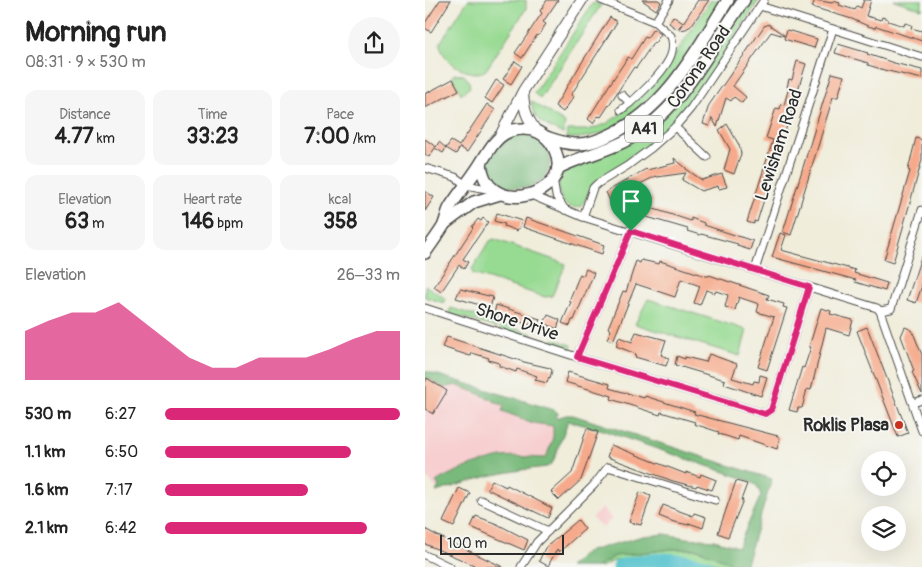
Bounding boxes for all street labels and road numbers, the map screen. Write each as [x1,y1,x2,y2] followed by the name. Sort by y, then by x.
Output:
[662,21,736,113] street label: Corona Road
[750,86,808,204] street label: Lewisham Road
[625,116,663,142] road number: A41
[473,298,562,346] street label: Shore Drive

